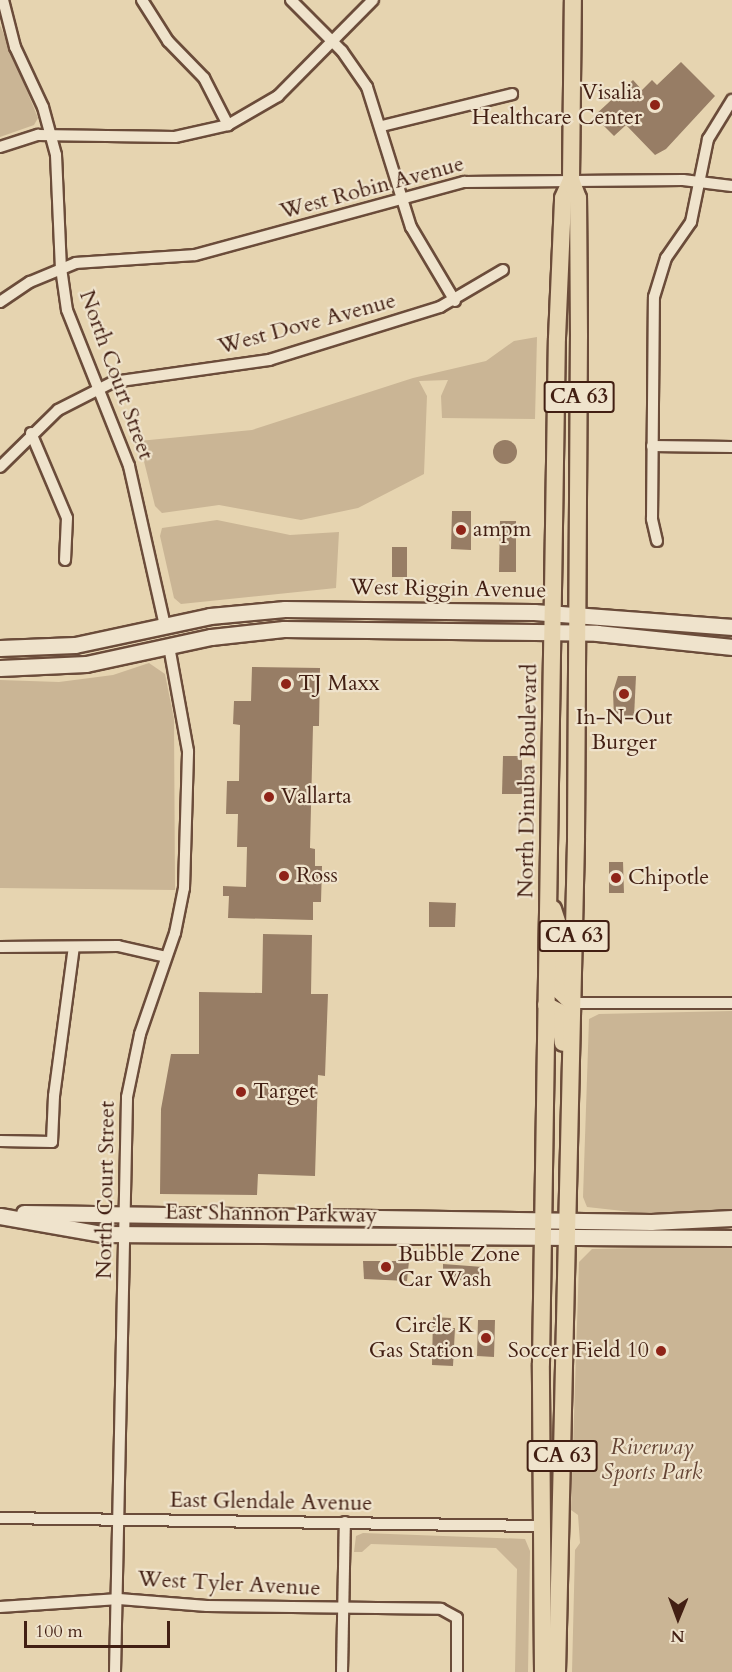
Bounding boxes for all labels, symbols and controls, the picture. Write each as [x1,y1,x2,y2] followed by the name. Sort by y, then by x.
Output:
[472,79,642,130] place label: Visalia Healthcare Center
[646,96,664,114] marker: Visalia Healthcare Center
[277,151,467,225] street label: West Robin Avenue
[73,287,159,463] street label: North Court Street
[215,288,399,360] street label: West Dove Avenue
[543,379,615,415] road number: CA 63
[473,517,531,543] place label: ampm
[454,523,468,537] marker: ampm
[350,574,546,604] street label: West Riggin Avenue
[513,664,543,898] street label: North Dinuba Boulevard
[298,671,380,697] place label: TJ Maxx
[279,677,293,691] marker: TJ Maxx
[617,687,631,701] marker: In-N-Out Burger
[576,704,672,756] place label: In-N-Out Burger
[281,784,352,810] place label: Vallarta
[262,790,276,804] marker: Vallarta
[296,863,338,889] place label: Ross
[628,865,709,891] place label: Chipotle
[277,869,291,883] marker: Ross
[609,871,623,885] marker: Chipotle
[538,918,610,954] road number: CA 63
[253,1079,316,1105] place label: Target
[234,1085,248,1099] marker: Target
[91,1101,121,1279] street label: North Court Street
[165,1199,377,1229] street label: East Shannon Parkway
[398,1241,520,1292] place label: Bubble Zone Car Wash
[379,1260,393,1274] marker: Bubble Zone Car Wash
[369,1312,474,1364] place label: Circle K Gas Station
[479,1331,493,1345] marker: Circle K Gas Station
[508,1338,649,1364] place label: Soccer Field 10
[654,1344,668,1358] marker: Soccer Field 10
[602,1434,702,1486] park label: Riverway Sports Park
[526,1438,598,1474] road number: CA 63
[169,1487,373,1517] street label: East Glendale Avenue
[137,1566,321,1602] street label: West Tyler Avenue
[648,1588,708,1648] north arrow
[27,1609,172,1647] scale bar
[35,1619,83,1644] text: 100 m
[671,1625,685,1647] text: N

